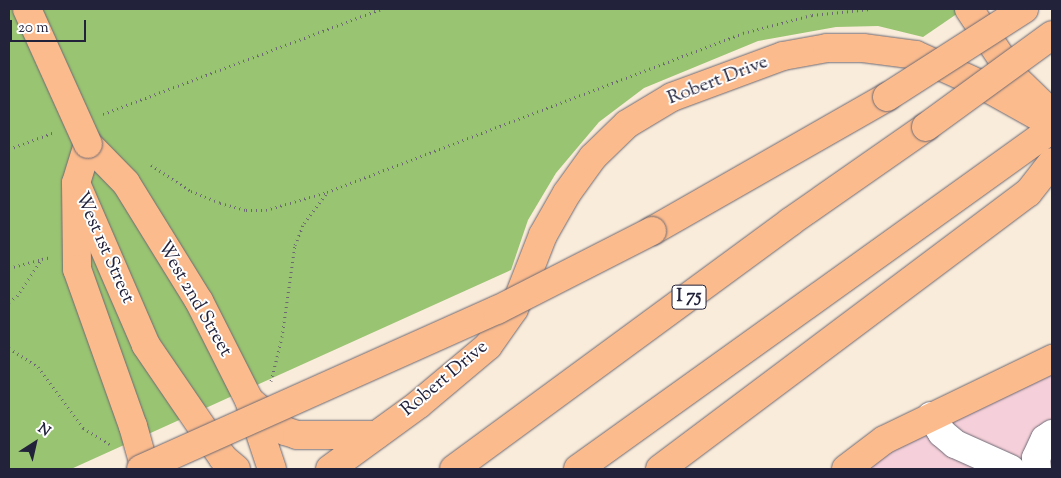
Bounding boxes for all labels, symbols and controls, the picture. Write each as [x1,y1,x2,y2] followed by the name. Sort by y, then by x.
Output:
[12,10,89,42] scale bar
[18,18,49,39] text: 20 m
[664,51,772,111] street label: Robert Drive
[69,189,139,307] street label: West 1st Street
[152,237,236,361] street label: West 2nd Street
[672,282,706,312] road number: I 75
[397,336,493,422] street label: Robert Drive
[10,418,60,468] north arrow
[33,419,54,442] text: N

